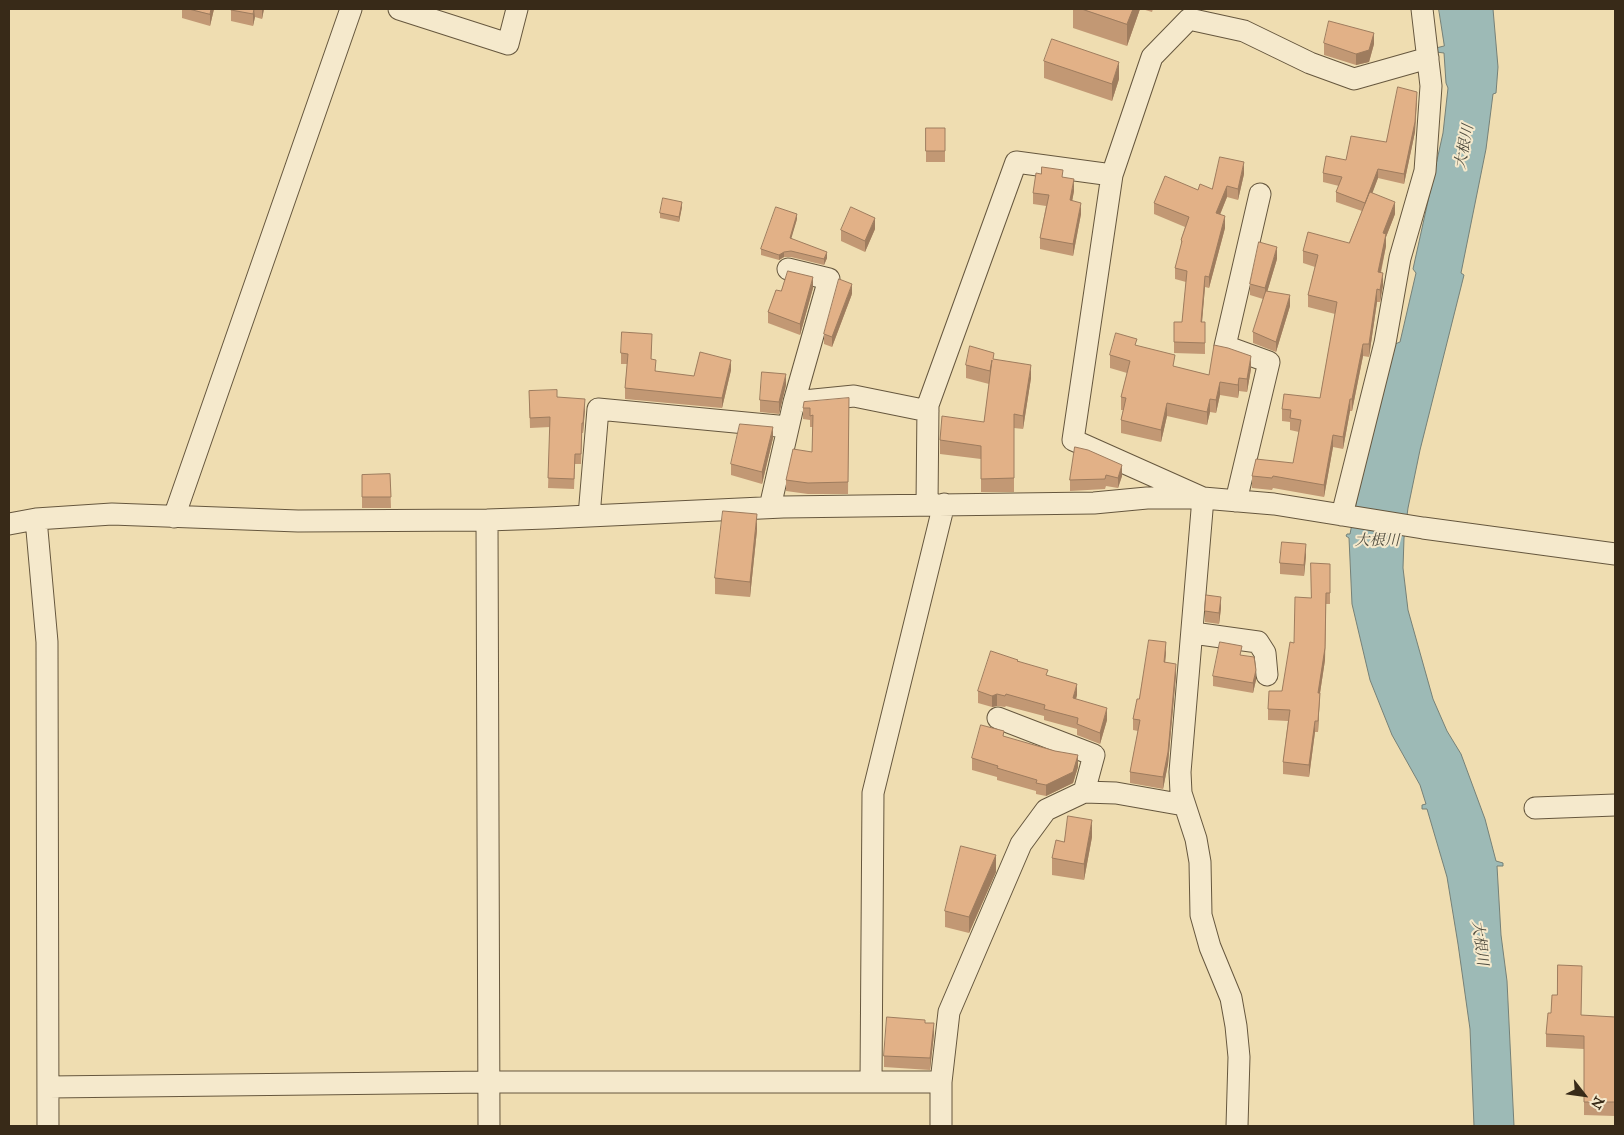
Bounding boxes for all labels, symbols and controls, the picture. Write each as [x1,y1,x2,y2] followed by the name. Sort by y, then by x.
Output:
[1452,123,1478,171] water label: 大根川
[1355,532,1399,550] water label: 大根川
[1467,920,1491,966] water label: 大根川
[1559,1070,1609,1120] north arrow
[1587,1093,1608,1112] text: N

